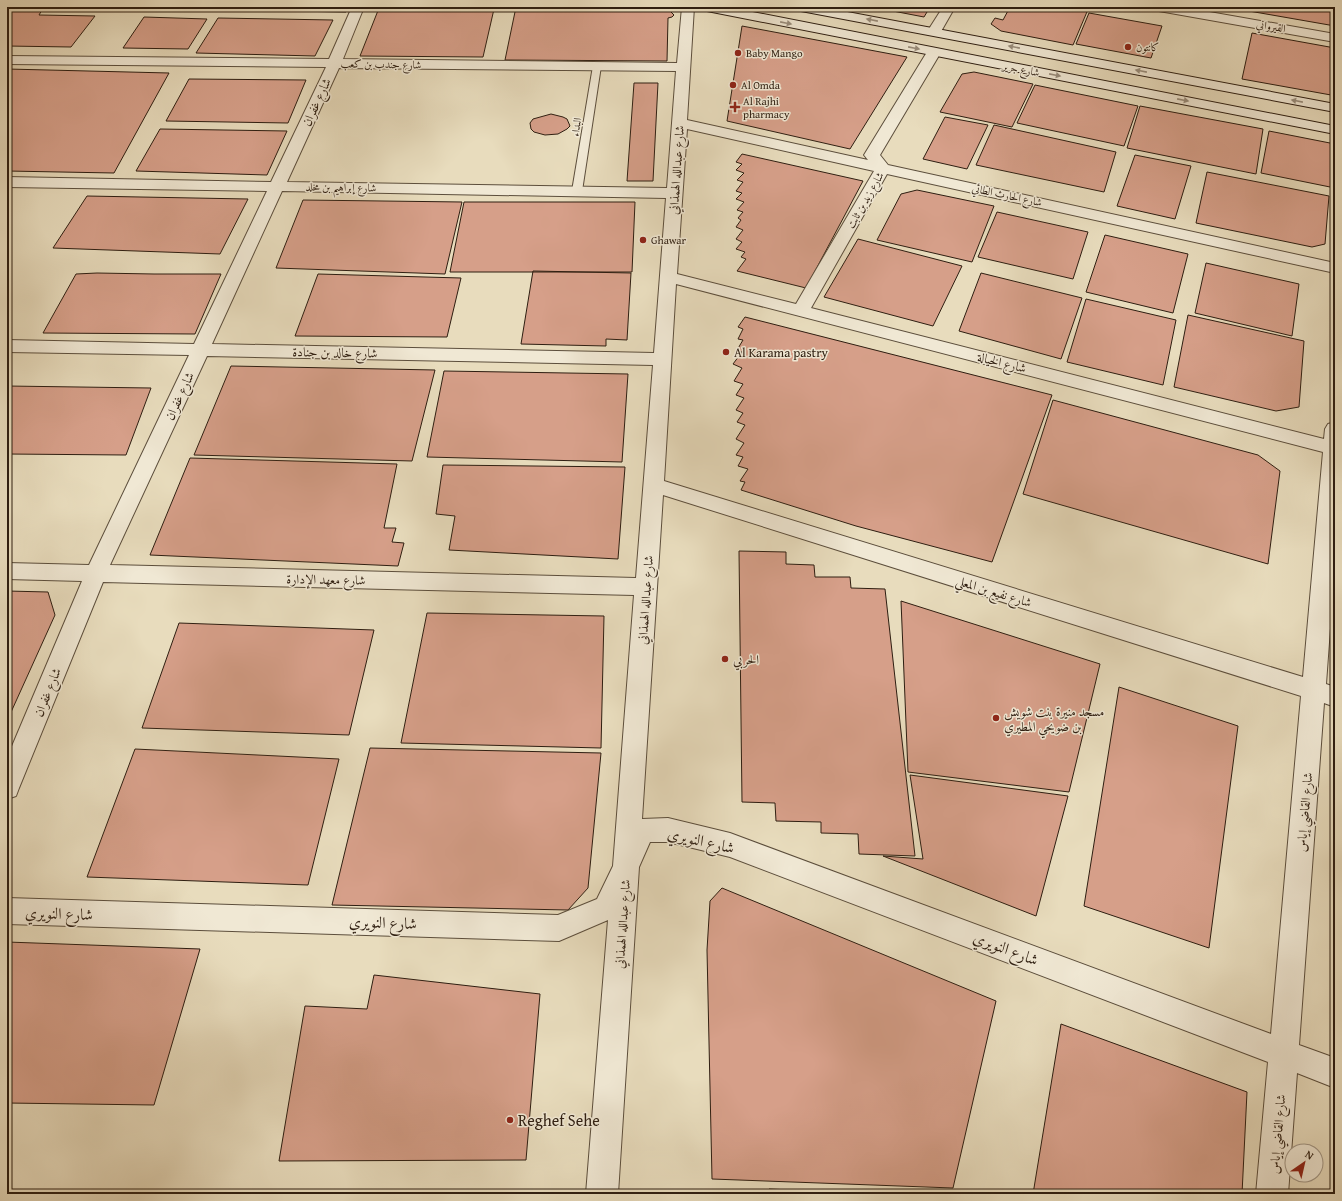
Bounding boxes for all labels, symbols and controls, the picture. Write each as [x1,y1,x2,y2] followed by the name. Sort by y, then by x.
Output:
[1255,16,1287,37] street label: القيرواني
[866,17,878,23] one-way arrow
[780,20,792,26] one-way arrow
[1136,39,1159,55] place label: كانتون
[1123,42,1133,52] marker: كانتون
[1008,44,1020,50] one-way arrow
[746,45,803,61] place label: Baby Mango
[908,45,920,51] one-way arrow
[733,48,743,58] marker: Baby Mango
[340,55,422,75] street label: شارع جندب بن كعب
[1000,57,1041,82] street label: شارع جرير
[1135,68,1148,74] one-way arrow
[1049,73,1061,79] one-way arrow
[297,75,338,130] street label: شارع غفران
[741,77,781,93] place label: Al Omda
[728,80,738,90] marker: Al Omda
[743,93,790,122] place label: Al Rajhi pharmacy
[1291,97,1303,103] one-way arrow
[1176,98,1189,104] one-way arrow
[730,102,740,112] marker: Al Rajhi pharmacy
[567,116,585,138] street label: البداء
[664,125,691,215] street label: شارع عبدالله الهمذاني
[842,169,889,232] street label: شارع زيد بن ثابت
[305,178,376,199] street label: شارع إبراهيم بن مخلد
[970,180,1044,212] street label: شارع الحارث الطائي
[651,232,687,248] place label: Ghawar
[638,235,648,245] marker: Ghawar
[292,342,378,365] street label: شارع خالد بن جنادة
[734,343,829,362] place label: Al Karama pastry
[721,347,731,357] marker: Al Karama pastry
[974,347,1028,380] street label: شارع الخيالة
[160,369,201,424] street label: شارع غفران
[633,555,660,645] street label: شارع عبدالله الهمذاني
[286,569,366,592] street label: شارع معهد الإدارة
[952,571,1034,616] street label: شارع نفيع بن المعلي
[733,650,759,671] place label: الحربي
[720,654,730,664] marker: الحربي
[29,665,68,720] street label: شارع غفران
[1004,702,1104,739] place label: مسجد منيرة بنت شويش بن ضويحي المطيري
[991,713,1001,723] marker: مسجد منيرة بنت شويش بن ضويحي المطيري
[1292,771,1320,853] street label: شارع القاضي إياس
[665,821,737,861] street label: شارع النويري
[610,879,637,969] street label: شارع عبدالله الهمذاني
[24,900,93,928] street label: شارع النويري
[348,909,417,937] street label: شارع النويري
[969,925,1042,973] street label: شارع النويري
[1265,1093,1293,1175] street label: شارع القاضي إياس
[518,1108,600,1132] place label: Reghef Sehe
[505,1115,515,1125] marker: Reghef Sehe
[1284,1143,1324,1183] north arrow
[1302,1146,1318,1164] text: N

